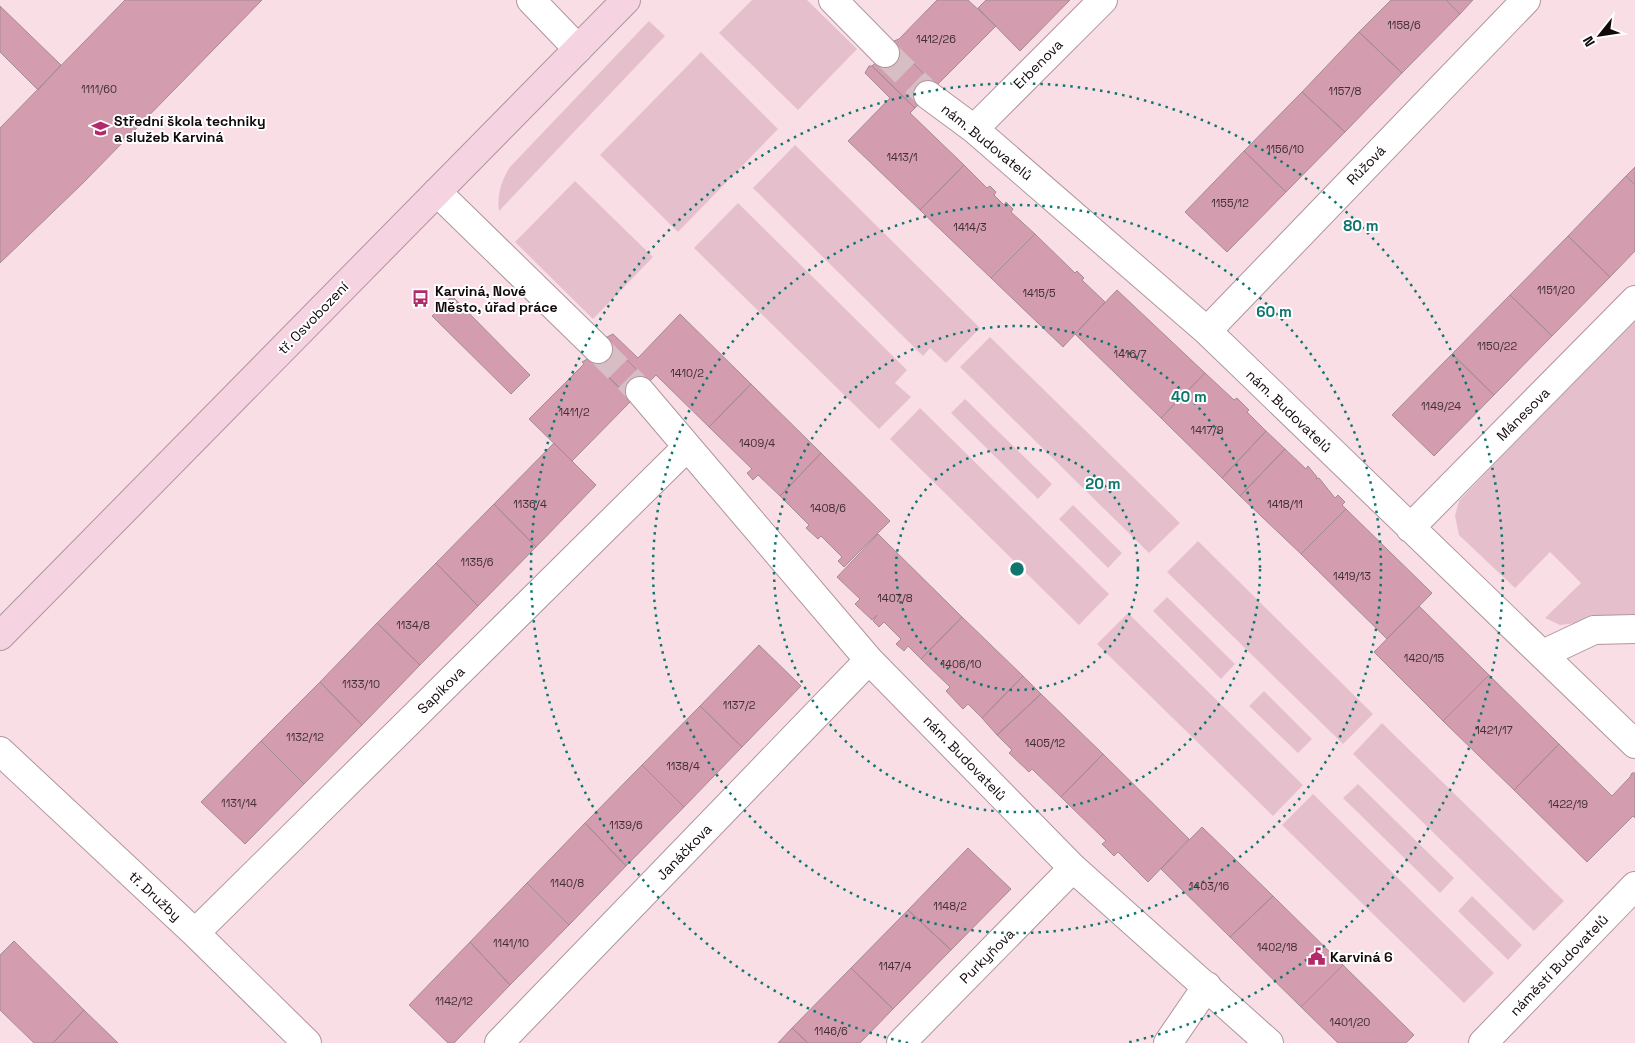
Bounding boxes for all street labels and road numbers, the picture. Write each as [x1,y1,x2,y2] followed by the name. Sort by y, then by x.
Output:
[1009,35,1067,93] street label: Erbenova
[938,100,1036,184] street label: nám. Budovatelů
[1343,141,1389,189] street label: Růžová
[274,277,353,358] street label: tř. Osvobození
[1242,366,1336,456] street label: nám. Budovatelů
[1493,384,1553,444] street label: Mánesova
[413,662,469,718] street label: Sapíkova
[920,711,1010,805] street label: nám. Budovatelů
[653,820,715,884] street label: Janáčkova
[125,867,185,925] street label: tř. Družby
[1506,910,1612,1020] street label: náměstí Budovatelů
[956,925,1018,987] street label: Purkyňova

